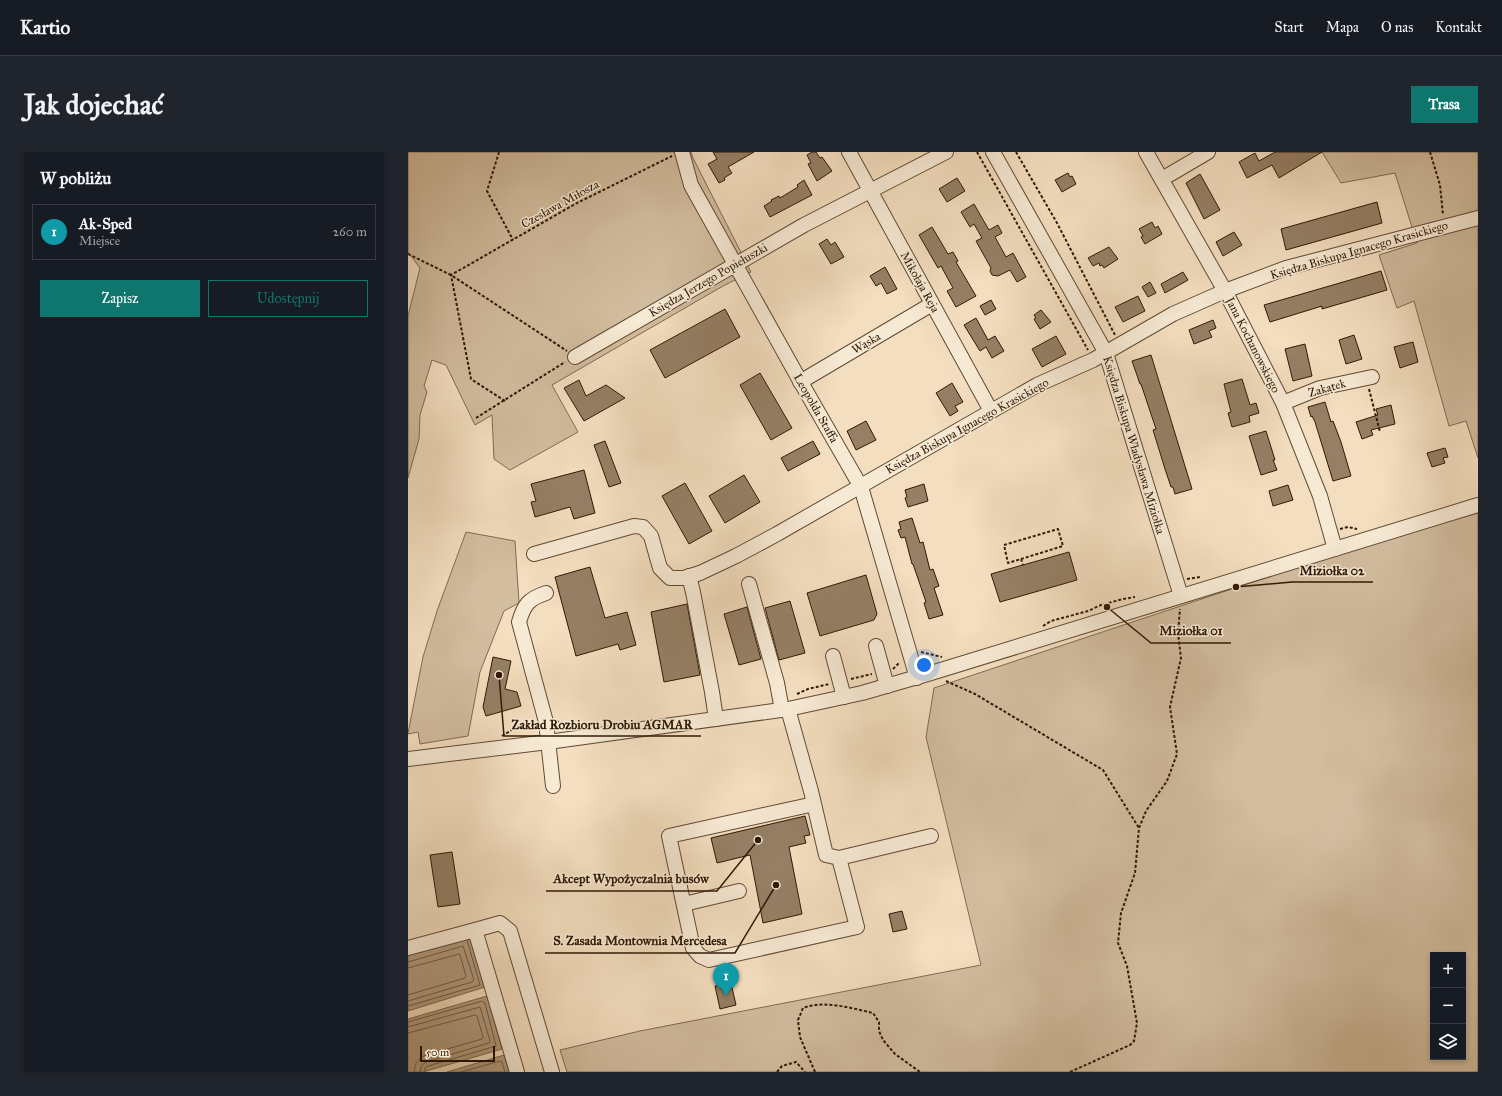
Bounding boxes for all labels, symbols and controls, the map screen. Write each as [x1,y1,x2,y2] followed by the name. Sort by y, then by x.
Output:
[20,16,70,39] text: Kartio
[1275,19,1304,36] text: Start
[1326,19,1359,36] text: Mapa
[1381,19,1413,36] text: O nas
[1435,19,1482,36] text: Kontakt
[1411,86,1478,123] button: Trasa
[24,87,163,122] text: Jak dojechać
[40,168,111,189] text: W pobliżu
[519,176,602,231] street label: Czesława Miłosza
[79,215,132,233] text: Ak-Sped
[1268,218,1450,283] street label: Księdza Biskupa Ignacego Krasickiego
[51,224,57,240] text: 1
[333,224,367,240] text: 260 m
[79,233,120,249] text: Miejsce
[646,240,771,321] street label: Księdza Jerzego Popiełuszki
[898,249,943,316] street label: Mikołaja Reja
[40,280,200,317] button: Zapisz
[208,280,368,317] button: Udostępnij
[1221,293,1283,396] street label: Jana Kochanowskiego
[849,329,884,357] street label: Wąska
[1100,354,1168,537] street label: Księdza Biskupa Władysława Miziołka
[791,371,842,446] street label: Leopolda Staffa
[883,375,1052,478] street label: Księdza Biskupa Ignacego Krasickiego
[1307,376,1348,400] street label: Zakątek
[1292,557,1373,582] callout: Miziołka 02
[1300,563,1365,579] text: Miziołka 02
[1151,618,1231,643] callout: Miziołka 01
[1159,623,1223,639] text: Miziołka 01
[914,655,934,675] your location
[504,711,701,736] callout: Zakład Rozbioru Drobiu AGMAR
[511,717,693,733] text: Zakład Rozbioru Drobiu AGMAR
[546,866,717,891] callout: Akcept Wypożyczalnia busów
[552,871,709,887] text: Akcept Wypożyczalnia busów
[545,928,735,953] callout: S. Zasada Montownia Mercedesa
[553,933,727,949] text: S. Zasada Montownia Mercedesa
[1430,952,1466,1060] map controls
[1430,952,1466,988] button: +
[713,963,739,996] pin: 1
[1430,988,1466,1024] button: −
[1430,1024,1466,1060] button: layers
[420,1044,495,1063] scale bar
[426,1046,449,1059] text: 50 m

